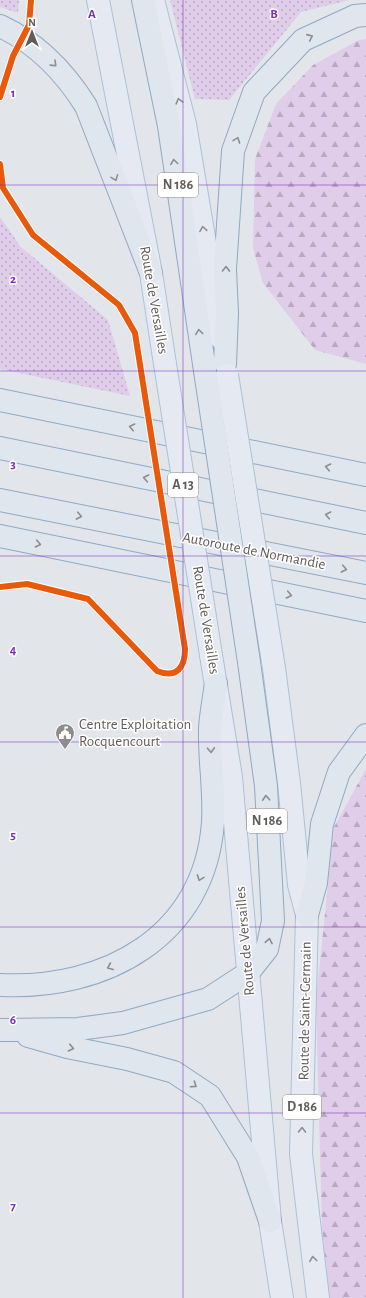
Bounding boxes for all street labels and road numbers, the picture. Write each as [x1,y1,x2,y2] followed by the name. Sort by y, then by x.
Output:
[158,173,198,197] road number: N 186
[137,245,171,355] street label: Route de Versailles
[168,473,198,497] road number: A 13
[181,530,327,572] street label: Autoroute de Normandie
[190,565,222,675] street label: Route de Versailles
[247,809,287,833] road number: N 186
[233,886,257,996] street label: Route de Versailles
[296,941,314,1081] street label: Route de Saint-Germain
[283,1095,321,1119] road number: D 186

